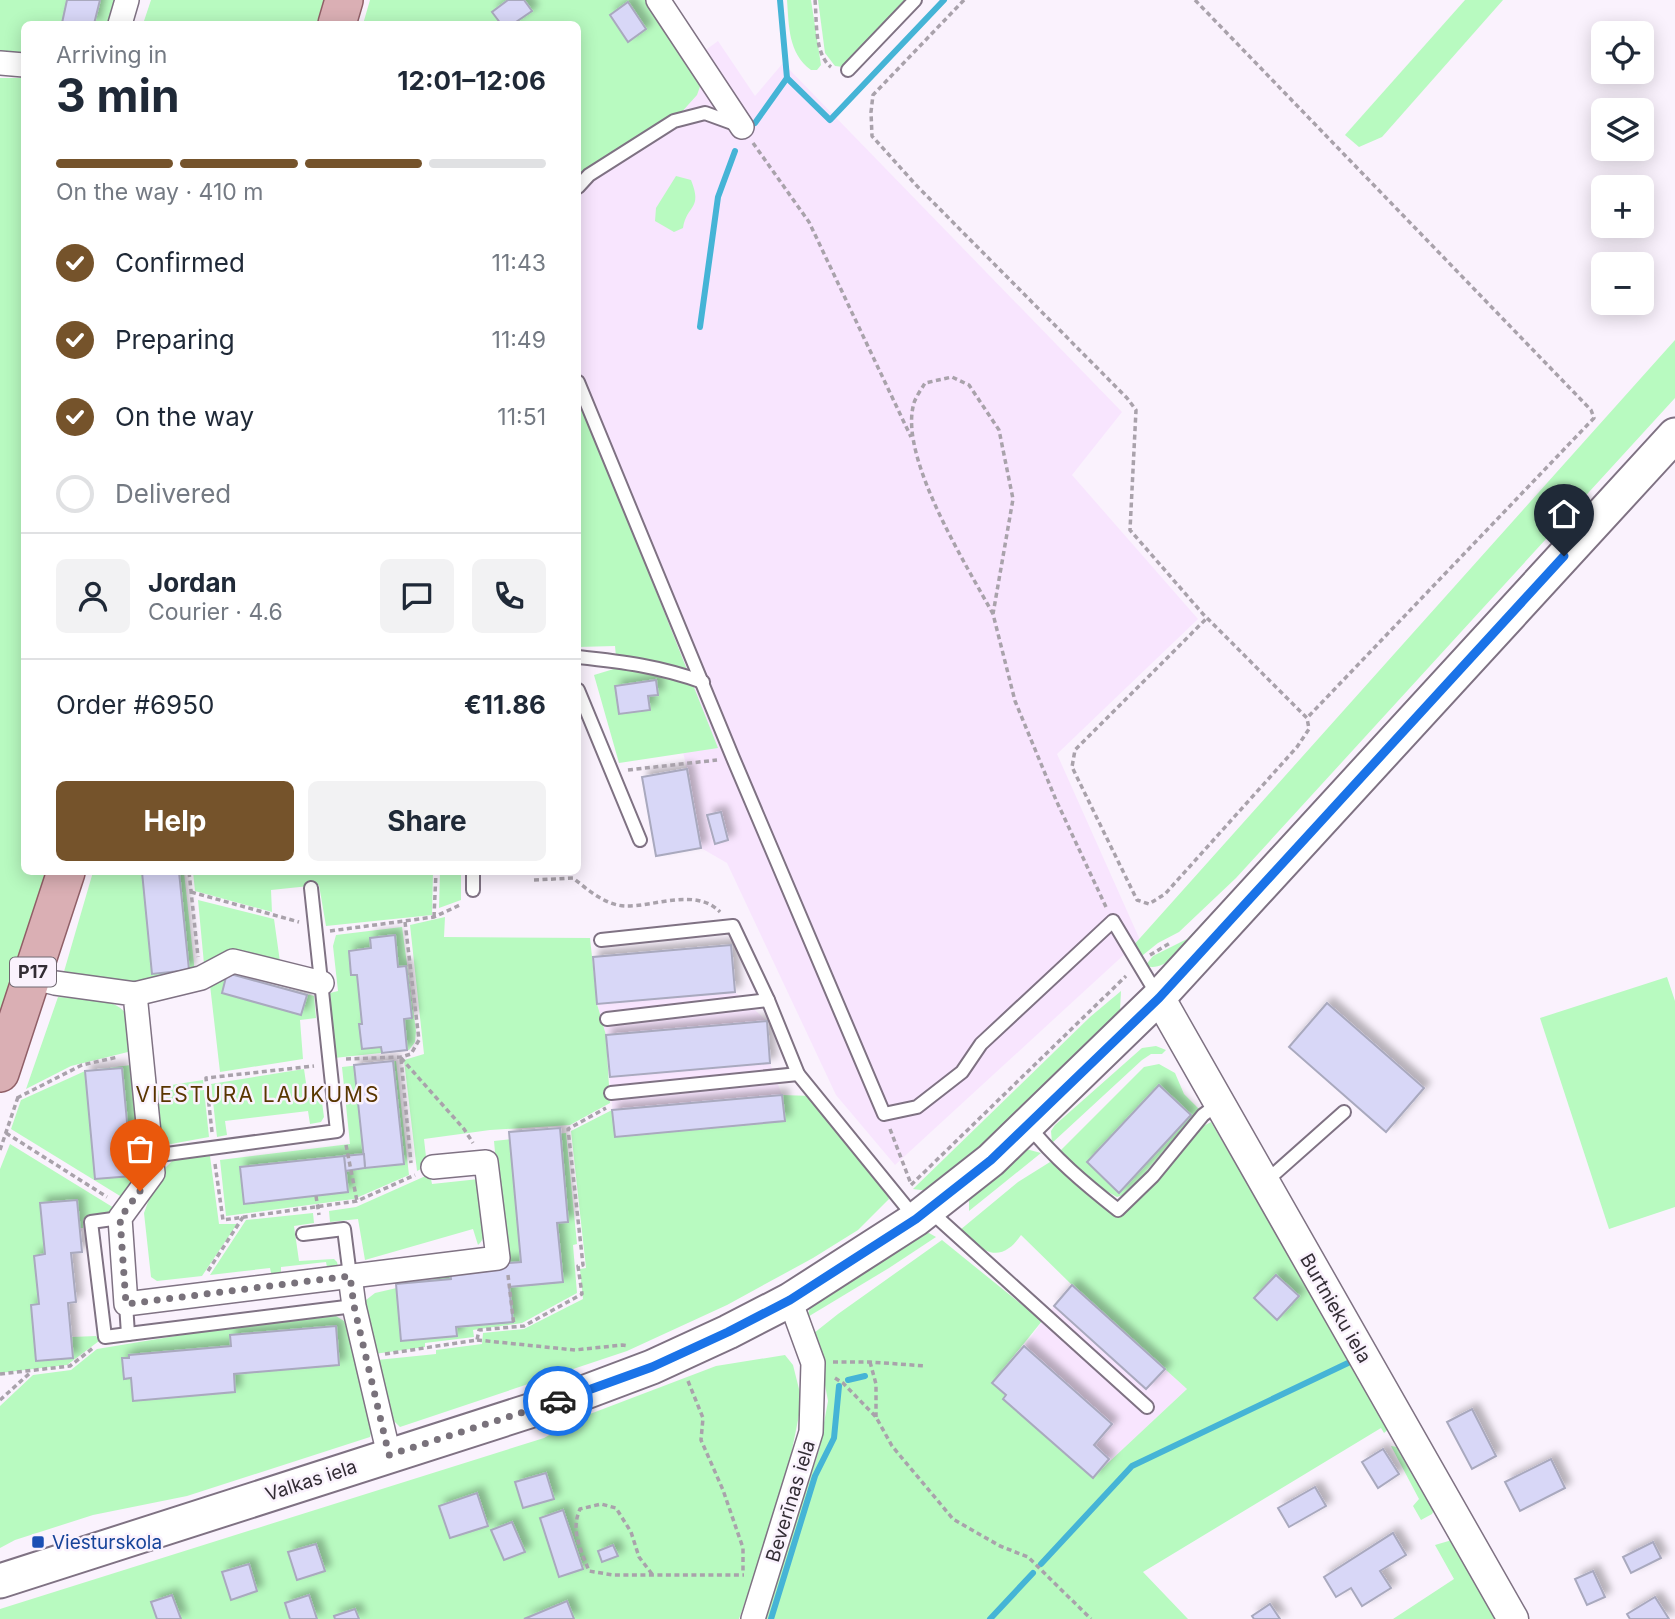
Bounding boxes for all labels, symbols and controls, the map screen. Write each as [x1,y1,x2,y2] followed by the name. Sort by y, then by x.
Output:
[1591,21,1654,315] map controls
[1591,21,1654,84] button: locate
[56,41,167,69] text: Arriving in
[397,65,546,96] text: 12:01–12:06
[56,67,180,123] text: 3 min
[1591,98,1654,161] button: layers
[1591,175,1654,238] button: +
[56,178,263,206] text: On the way · 410 m
[56,244,94,282] icon: check
[115,247,245,278] text: Confirmed
[492,249,546,277] text: 11:43
[1591,252,1654,315] button: −
[56,321,94,359] icon: check
[115,324,235,355] text: Preparing
[492,326,546,354] text: 11:49
[56,398,94,436] icon: check
[115,401,254,432] text: On the way
[497,403,546,431] text: 11:51
[115,478,231,509] text: Delivered
[1534,484,1594,556] pin
[1545,495,1583,533] icon: home
[56,559,130,633] button: person
[380,559,454,633] button: chat
[472,559,546,633] button: phone
[148,567,237,598] text: Jordan
[148,598,283,626] text: Courier · 4.6
[56,689,214,720] text: Order #6950
[464,689,546,720] text: €11.86
[56,781,294,861] button: Help
[308,781,546,861] button: Share
[10,958,56,987] road number: P17
[135,1082,381,1107] district label: VIESTURA LAUKUMS
[110,1119,170,1191] pin
[121,1130,159,1168] icon: bag
[1295,1250,1376,1367] street label: Burtnieku iela
[523,1366,593,1436] courier
[539,1382,577,1420] icon: car
[761,1438,820,1565] street label: Beverīnas iela
[262,1455,360,1506] street label: Valkas iela
[52,1531,162,1554] place label: Viesturskola
[30,1534,46,1550] marker: Viesturskola

